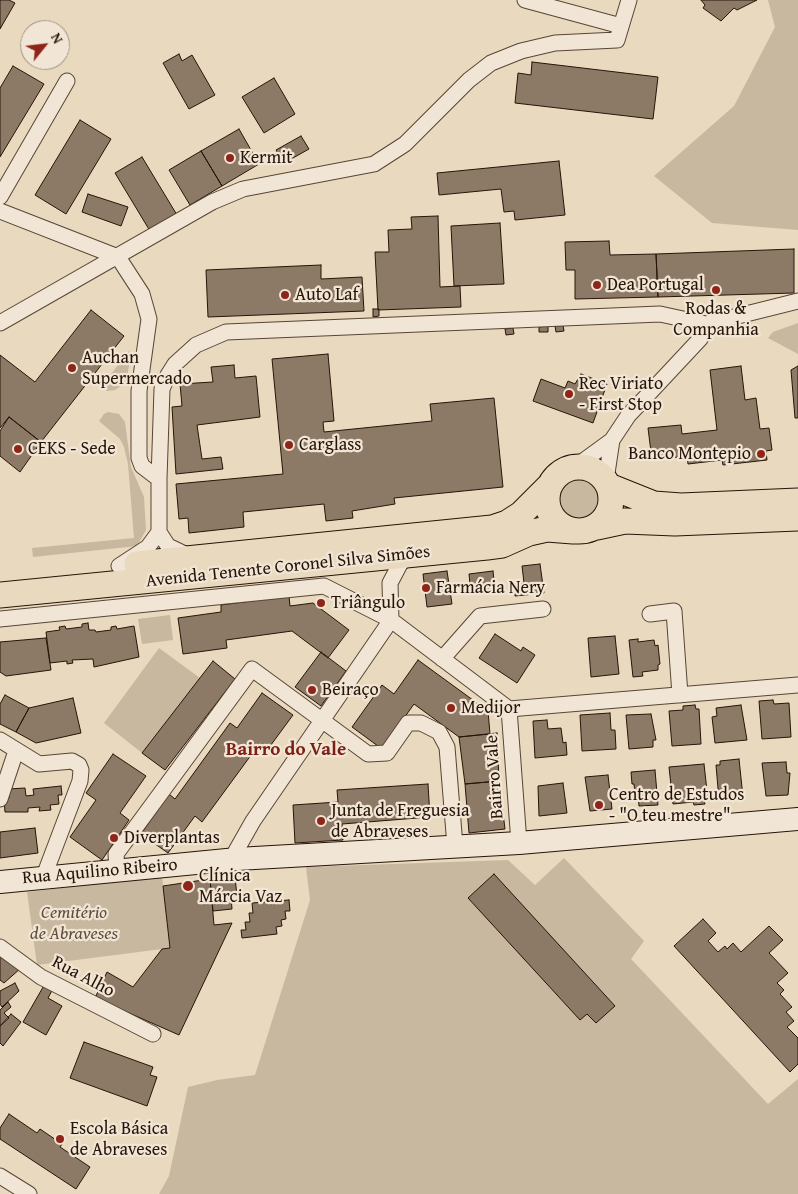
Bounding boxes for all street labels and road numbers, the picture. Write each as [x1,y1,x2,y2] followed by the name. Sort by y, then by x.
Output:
[145,541,431,593] street label: Avenida Tenente Coronel Silva Simões
[481,734,509,820] street label: Bairro Vale
[22,854,178,890] street label: Rua Aquilino Ribeiro
[48,952,118,1002] street label: Rua Alho

